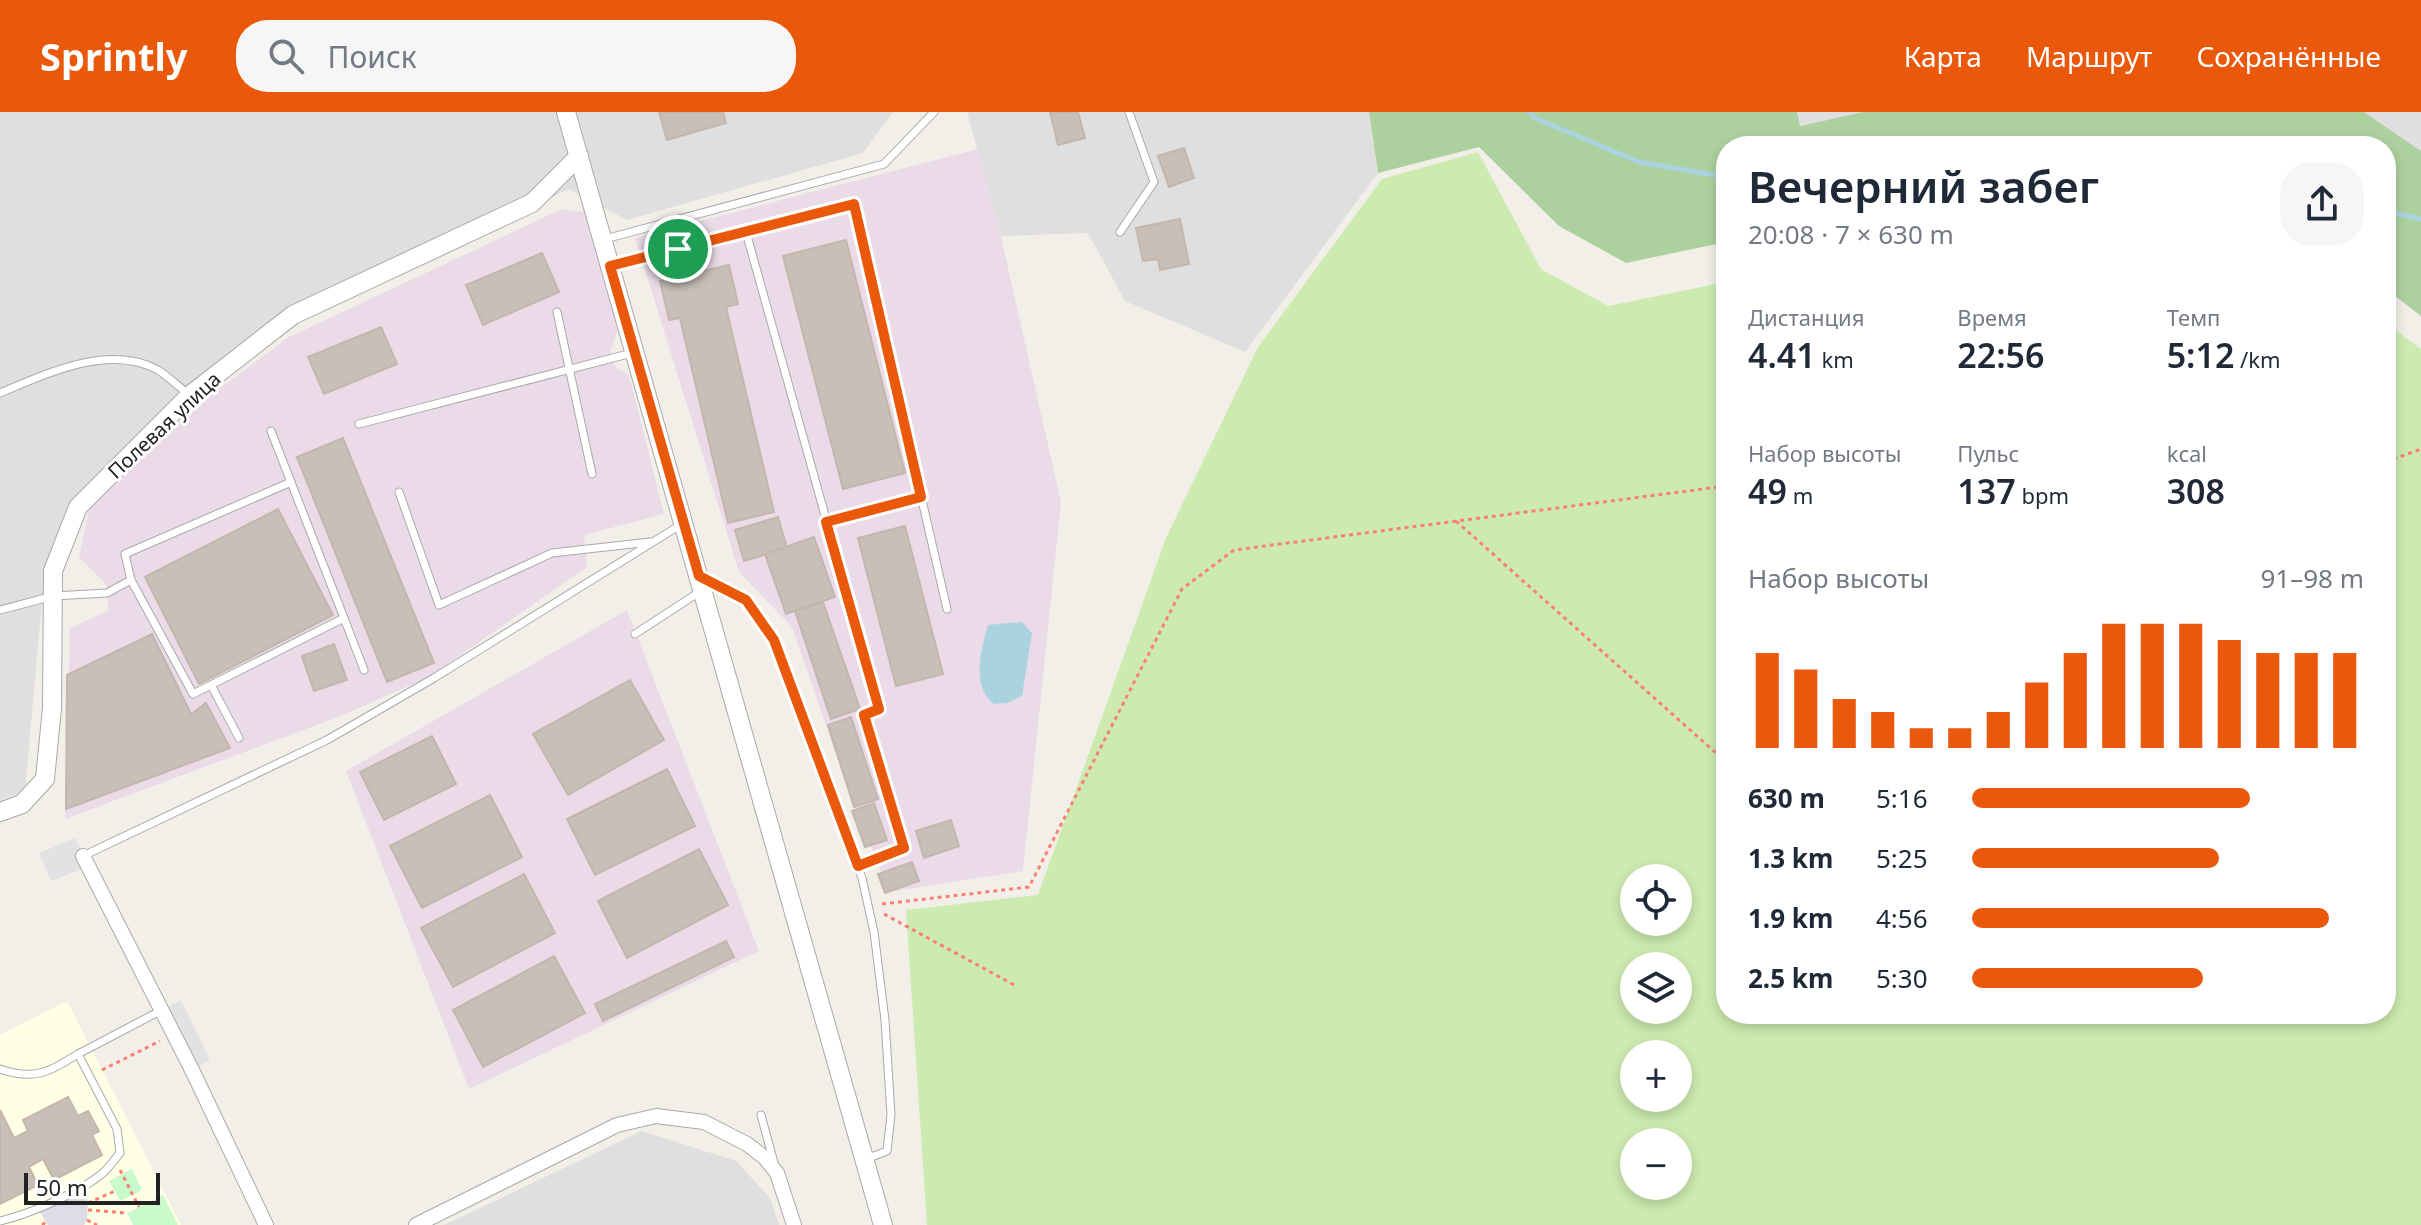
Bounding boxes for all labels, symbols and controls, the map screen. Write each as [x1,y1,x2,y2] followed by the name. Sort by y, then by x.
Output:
[236,20,796,92] search box
[40,30,188,82] text: Sprintly
[264,34,308,78] icon: search
[328,36,417,77] text: Поиск
[1904,37,1982,75] text: Карта
[2026,37,2152,75] text: Маршрут
[2196,37,2381,75] text: Сохранённые
[1748,156,2099,216] text: Вечерний забег
[2280,162,2364,246] button: share
[644,215,712,283] pin
[1748,216,1954,252] text: 20:08 · 7 × 630 m
[656,227,700,271] icon: arrive
[1748,302,1864,332] text: Дистанция
[1957,302,2027,332] text: Время
[2167,302,2220,332] text: Темп
[1748,332,1816,378] text: 4.41
[1957,332,2045,378] text: 22:56
[2167,332,2234,378] text: 5:12
[1816,344,1854,374] text: km
[2234,344,2281,374] text: /km
[102,366,226,484] street label: Полевая улица
[1748,438,1901,468] text: Набор высоты
[1957,438,2019,468] text: Пульс
[2167,438,2207,468] text: kcal
[1748,468,1787,514] text: 49
[1957,468,2016,514] text: 137
[2167,468,2225,514] text: 308
[1787,480,1813,510] text: m
[2016,480,2069,510] text: bpm
[1748,560,1929,596] text: Набор высоты
[2260,560,2364,596] text: 91–98 m
[1748,780,1825,816] text: 630 m
[1876,780,1928,816] text: 5:16
[1748,840,1833,876] text: 1.3 km
[1876,840,1928,876] text: 5:25
[1620,864,1692,1200] map controls
[1620,864,1692,936] button: locate
[1748,900,1833,936] text: 1.9 km
[1876,900,1928,936] text: 4:56
[1620,952,1692,1024] button: layers
[1748,960,1833,996] text: 2.5 km
[1876,960,1928,996] text: 5:30
[1620,1040,1692,1112] button: +
[1620,1128,1692,1200] button: −
[24,1169,160,1205] scale bar
[36,1172,87,1202] text: 50 m

